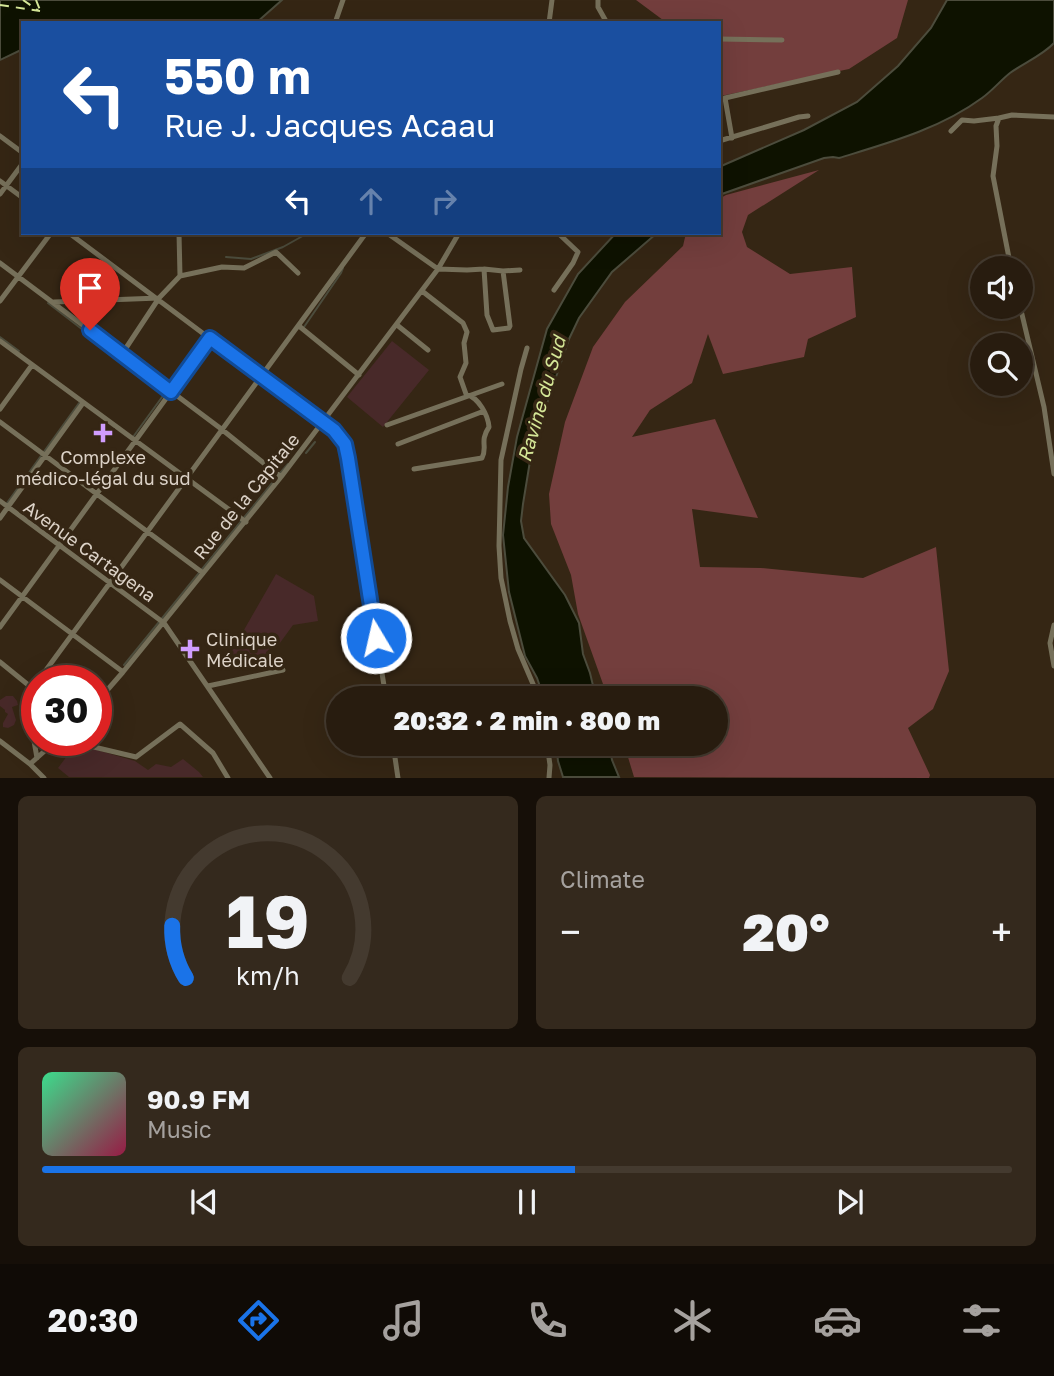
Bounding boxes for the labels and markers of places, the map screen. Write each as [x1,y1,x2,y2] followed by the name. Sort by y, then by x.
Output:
[60,258,120,330] pin
[93,423,113,443] marker: Complexe médico-légal du sud
[15,446,191,489] place label: Complexe médico-légal du sud
[206,628,284,671] place label: Clinique Médicale
[180,639,200,659] marker: Clinique Médicale

